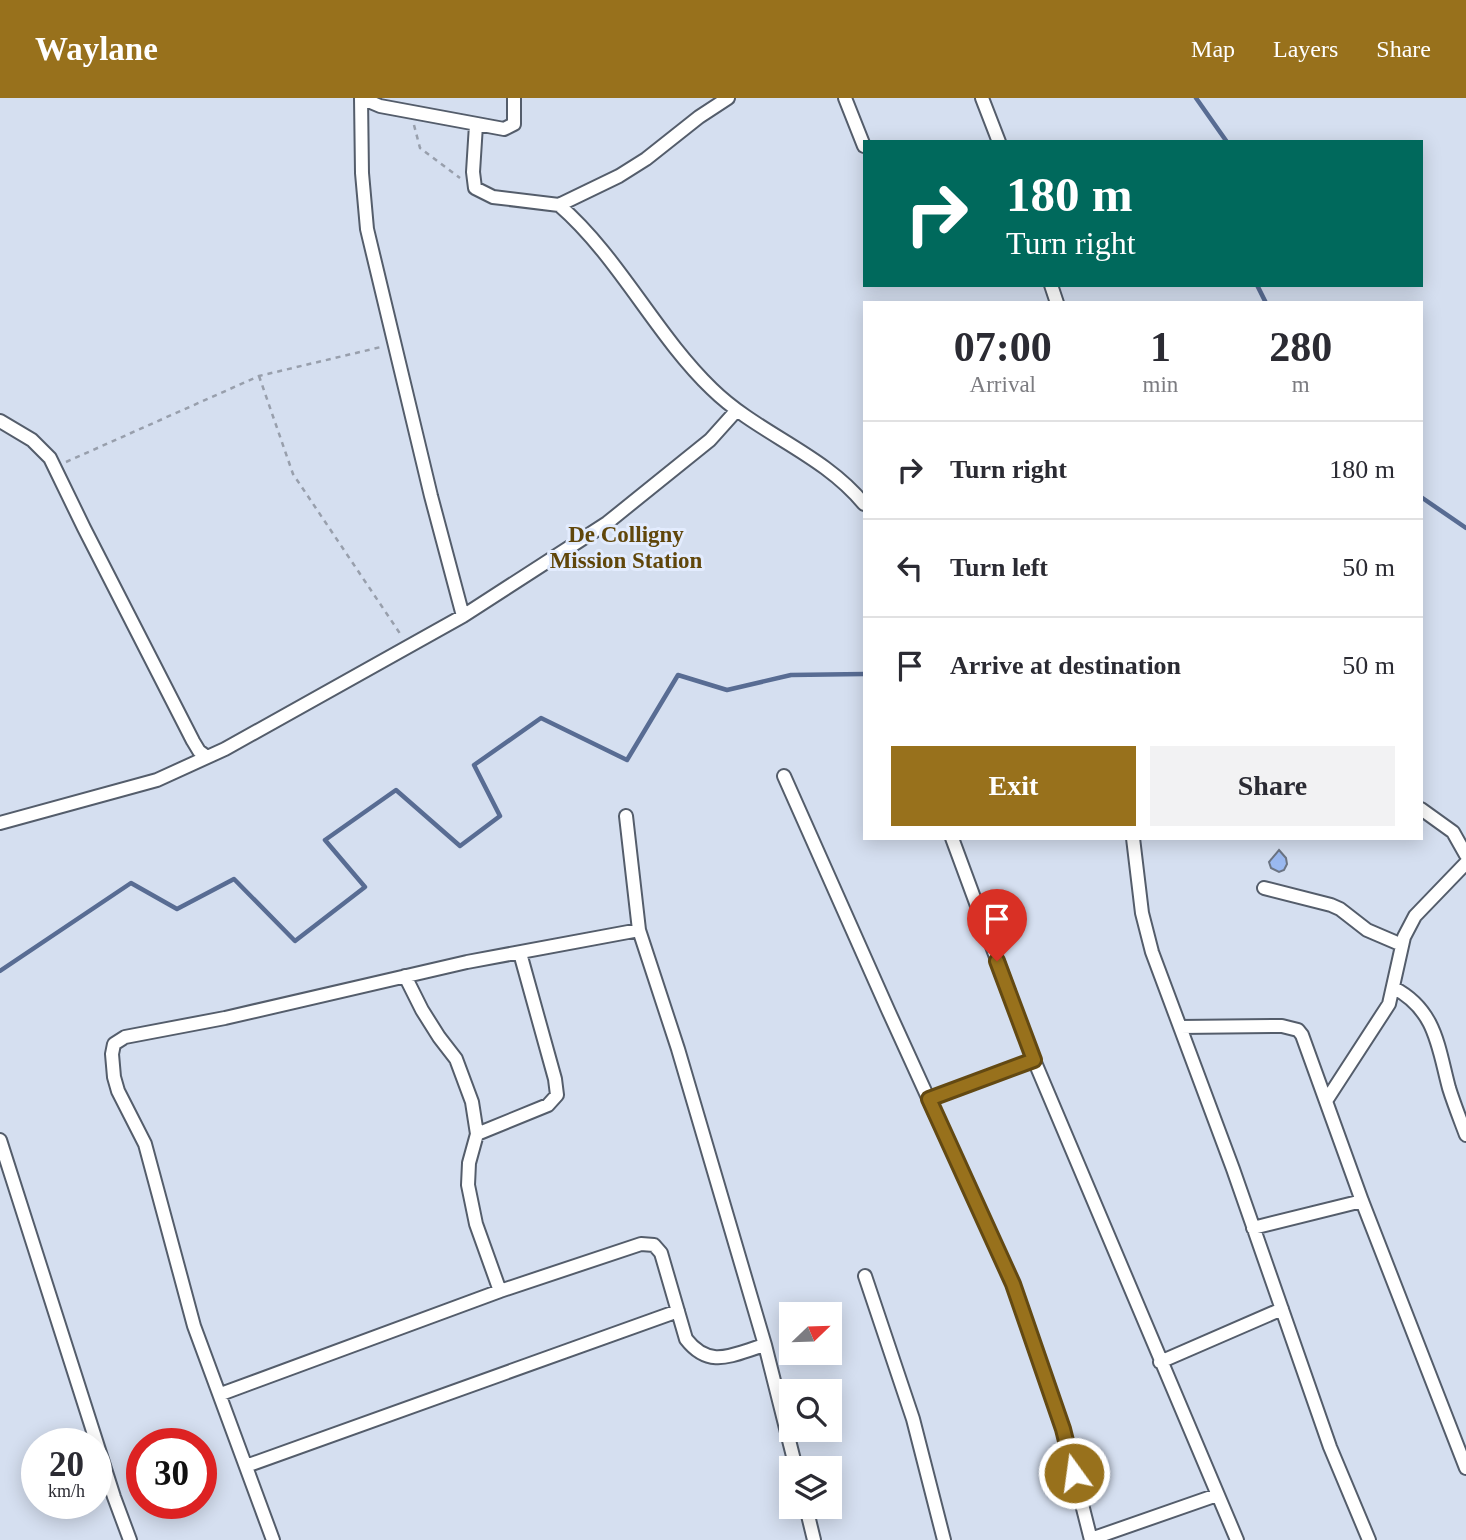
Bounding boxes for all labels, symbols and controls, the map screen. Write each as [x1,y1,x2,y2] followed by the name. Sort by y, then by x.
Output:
[35,31,158,67] text: Waylane
[1191,36,1235,62] text: Map
[1273,36,1338,62] text: Layers
[1376,36,1431,62] text: Share
[1006,167,1133,222] text: 180 m
[891,168,982,259] icon: right
[1006,225,1136,261] text: Turn right
[954,324,1052,370] text: 07:00
[1150,324,1171,370] text: 1
[1269,324,1332,370] text: 280
[970,372,1036,397] text: Arrival
[1143,372,1178,397] text: min
[1292,372,1310,397] text: m
[891,451,929,489] icon: right
[950,455,1067,484] text: Turn right
[1329,455,1395,484] text: 180 m
[550,522,703,573] district label: De Colligny Mission Station
[891,549,929,587] icon: left
[950,553,1048,582] text: Turn left
[1342,553,1395,582] text: 50 m
[891,647,929,685] icon: arrive
[950,651,1181,680] text: Arrive at destination
[1342,651,1395,680] text: 50 m
[891,746,1136,826] button: Exit
[1150,746,1395,826] button: Share
[967,889,1027,961] pin
[978,900,1016,938] icon: arrive
[779,1302,842,1365] north arrow
[779,1302,842,1519] map controls
[779,1379,842,1442] button: search
[126,1428,217,1519] speed limit sign: 30
[1037,1436,1111,1510] position arrow
[49,1445,84,1484] text: 20
[779,1456,842,1519] button: layers
[48,1481,85,1501] text: km/h

